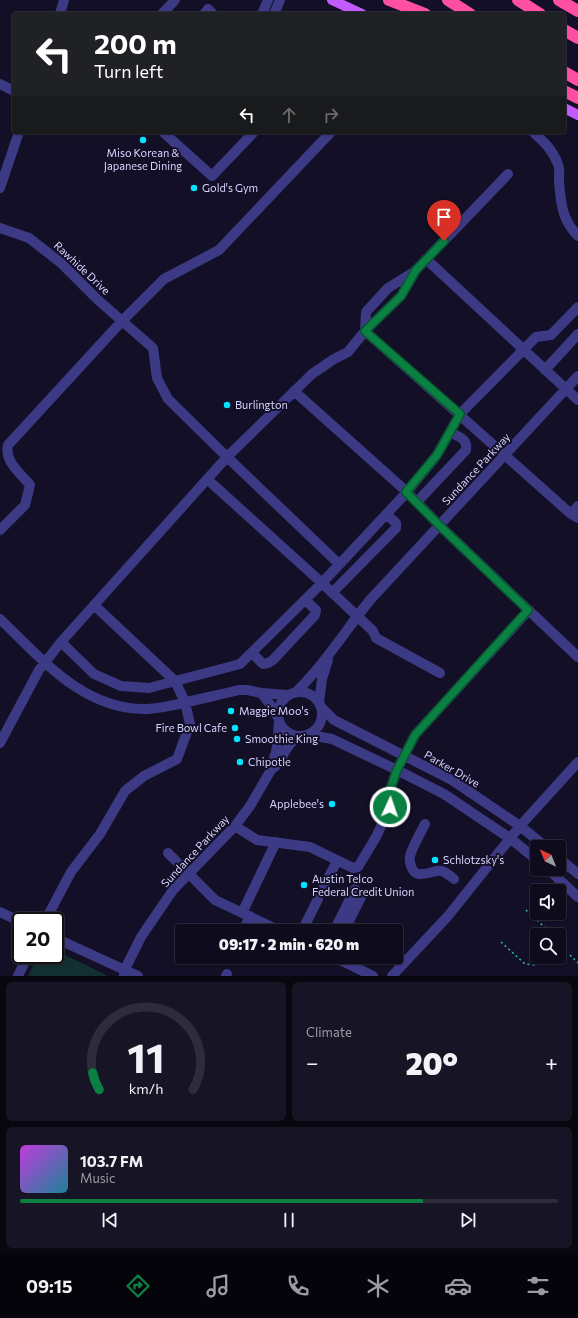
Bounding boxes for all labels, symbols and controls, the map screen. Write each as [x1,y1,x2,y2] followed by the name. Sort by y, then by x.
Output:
[94,26,177,60] text: 200 m
[28,28,80,80] icon: left
[94,60,163,82] text: Turn left
[236,104,258,126] icon: left
[278,104,300,126] icon: ahead
[320,104,342,126] icon: right
[138,135,148,145] marker: Miso Korean & Japanese Dining
[104,146,182,173] place label: Miso Korean & Japanese Dining
[202,181,258,194] place label: Gold's Gym
[189,183,199,193] marker: Gold's Gym
[427,200,461,241] pin
[433,206,455,228] icon: arrive
[52,238,113,297] street label: Rawhide Drive
[235,398,288,411] place label: Burlington
[222,400,232,410] marker: Burlington
[439,430,513,507] street label: Sundance Parkway
[239,704,309,717] place label: Maggie Moo's
[226,706,236,716] marker: Maggie Moo's
[155,721,227,734] place label: Fire Bowl Cafe
[230,723,240,733] marker: Fire Bowl Cafe
[245,732,318,745] place label: Smoothie King
[232,734,242,744] marker: Smoothie King
[422,748,482,790] street label: Parker Drive
[248,755,291,768] place label: Chipotle
[235,757,245,767] marker: Chipotle
[369,786,411,828] position arrow
[269,797,324,810] place label: Applebee's
[327,799,337,809] marker: Applebee's
[158,812,232,889] street label: Sundance Parkway
[530,840,566,876] north arrow
[530,840,566,964] map controls
[443,853,504,866] place label: Schlotzsky's
[430,855,440,865] marker: Schlotzsky's
[312,872,414,898] place label: Austin Telco Federal Credit Union
[299,880,309,890] marker: Austin Telco Federal Credit Union
[530,884,566,920] button: sound
[12,912,64,964] speed limit sign: 20
[530,928,566,964] button: search
[219,935,359,953] text: 09:17 · 2 min · 620 m
[306,1024,352,1040] text: Climate
[127,1030,165,1081] text: 11
[405,1044,458,1081] text: 20°
[306,1049,319,1076] text: −
[545,1049,558,1076] text: +
[129,1078,163,1096] text: km/h
[80,1152,143,1170] text: 103.7 FM
[80,1170,115,1186] text: Music
[99,1209,121,1231] icon: previous
[278,1209,300,1231] icon: pause
[457,1209,479,1231] icon: next
[124,1272,152,1300] icon: directions
[204,1272,232,1300] icon: music
[284,1272,312,1300] icon: phone
[364,1272,392,1300] icon: climate
[444,1272,472,1300] icon: car
[524,1272,552,1300] icon: filters
[26,1275,72,1297] text: 09:15

